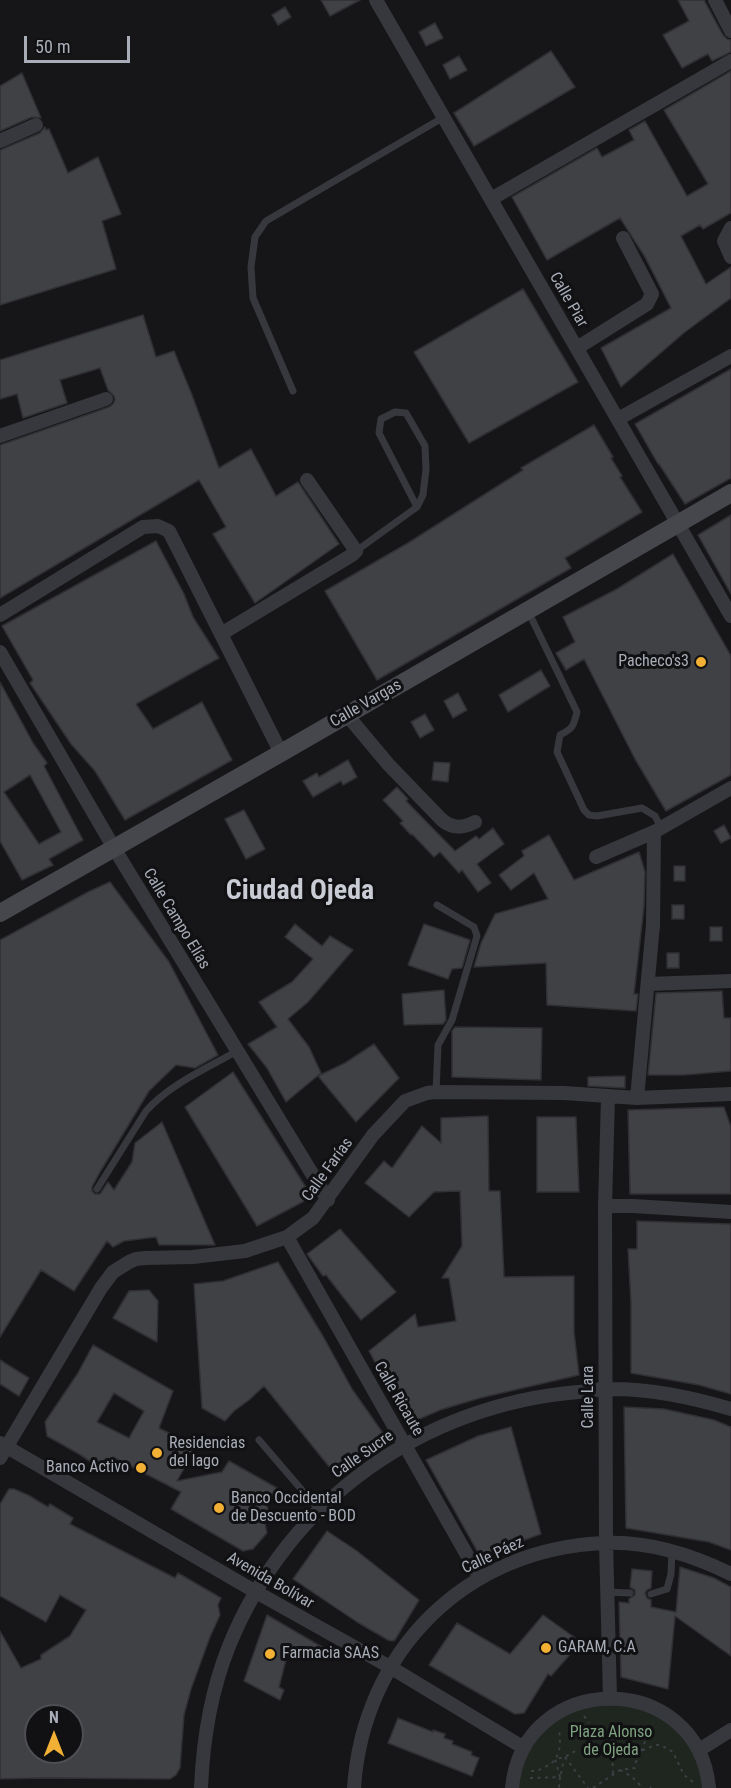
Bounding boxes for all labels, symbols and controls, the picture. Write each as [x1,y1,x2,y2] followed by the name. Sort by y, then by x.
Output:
[27,24,134,62] scale bar
[35,36,70,57] text: 50 m
[545,269,591,331] street label: Calle Piar
[618,652,689,672] place label: Pacheco's3
[694,655,708,669] marker: Pacheco's3
[327,676,405,732] street label: Calle Vargas
[138,865,214,973] street label: Calle Campo Elías
[226,875,374,909] district label: Ciudad Ojeda
[299,1134,357,1206] street label: Calle Farías
[369,1359,427,1439] street label: Calle Ricaute
[579,1366,599,1428] street label: Calle Lara
[328,1427,398,1483] street label: Calle Sucre
[169,1434,245,1472] place label: Residencias del lago
[150,1446,164,1460] marker: Residencias del lago
[46,1458,129,1478] place label: Banco Activo
[134,1461,148,1475] marker: Banco Activo
[231,1489,356,1527] place label: Banco Occidental de Descuento - BOD
[212,1501,226,1515] marker: Banco Occidental de Descuento - BOD
[459,1533,527,1579] street label: Calle Páez
[223,1548,317,1614] street label: Avenida Bolívar
[558,1638,636,1658] place label: GARAM, C.A
[539,1641,553,1655] marker: GARAM, C.A
[282,1644,379,1664] place label: Farmacia SAAS
[263,1647,277,1661] marker: Farmacia SAAS
[24,1704,84,1764] north arrow
[49,1708,59,1727] text: N
[570,1723,652,1761] park label: Plaza Alonso de Ojeda

